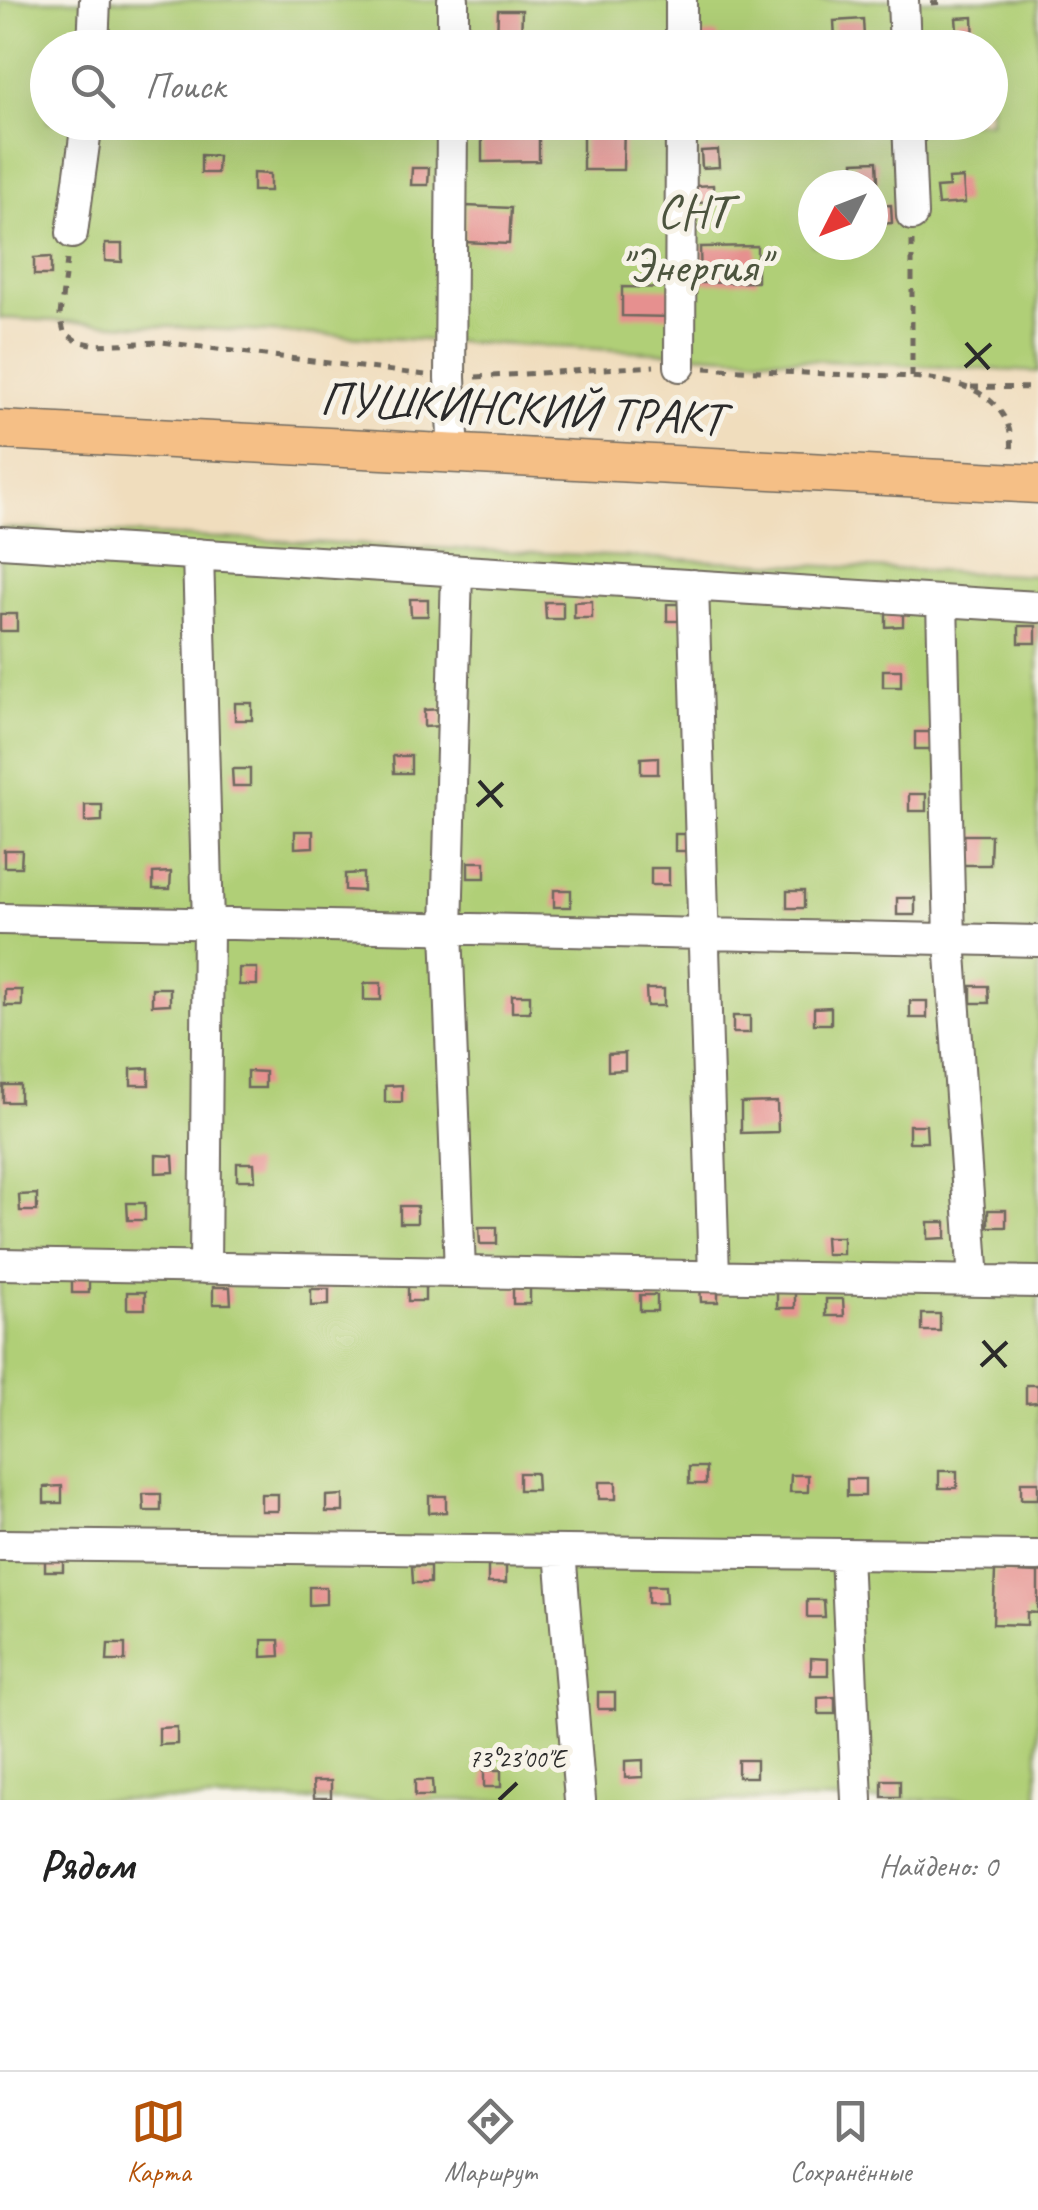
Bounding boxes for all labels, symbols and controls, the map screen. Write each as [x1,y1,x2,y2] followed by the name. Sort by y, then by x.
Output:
[30,30,1008,140] search box
[65,58,120,113] icon: search
[145,62,225,109] text: Поиск
[798,170,888,260] north arrow
[618,181,778,296] park label: СНТ "Энергия"
[319,367,734,449] street label: ПУШКИНСКИЙ ТРАКТ
[469,1743,568,1775] text: 73°23'00"E
[40,1839,134,1892] text: Рядом
[879,1845,998,1886] text: Найдено: 0
[127,2094,191,2189] tab: Карта
[444,2094,536,2189] tab: Маршрут
[790,2094,911,2189] tab: Сохранённые

